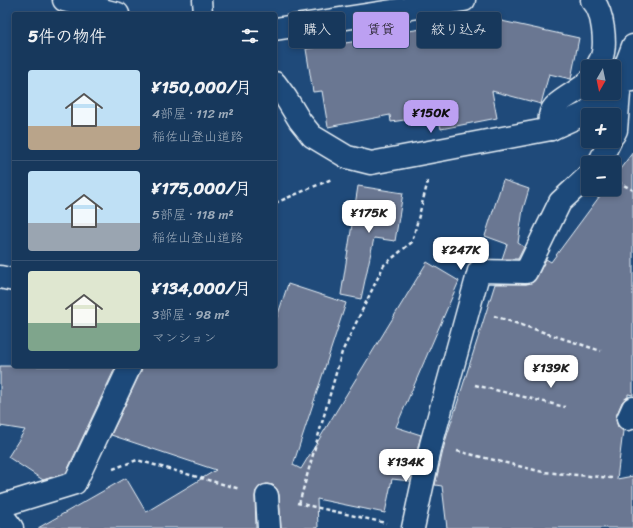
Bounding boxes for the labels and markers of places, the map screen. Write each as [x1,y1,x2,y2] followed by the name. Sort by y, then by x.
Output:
[403,100,459,134] pin: ¥150K
[341,200,397,234] pin: ¥175K
[433,237,489,271] pin: ¥247K
[523,355,579,389] pin: ¥139K
[378,449,434,483] pin: ¥134K

